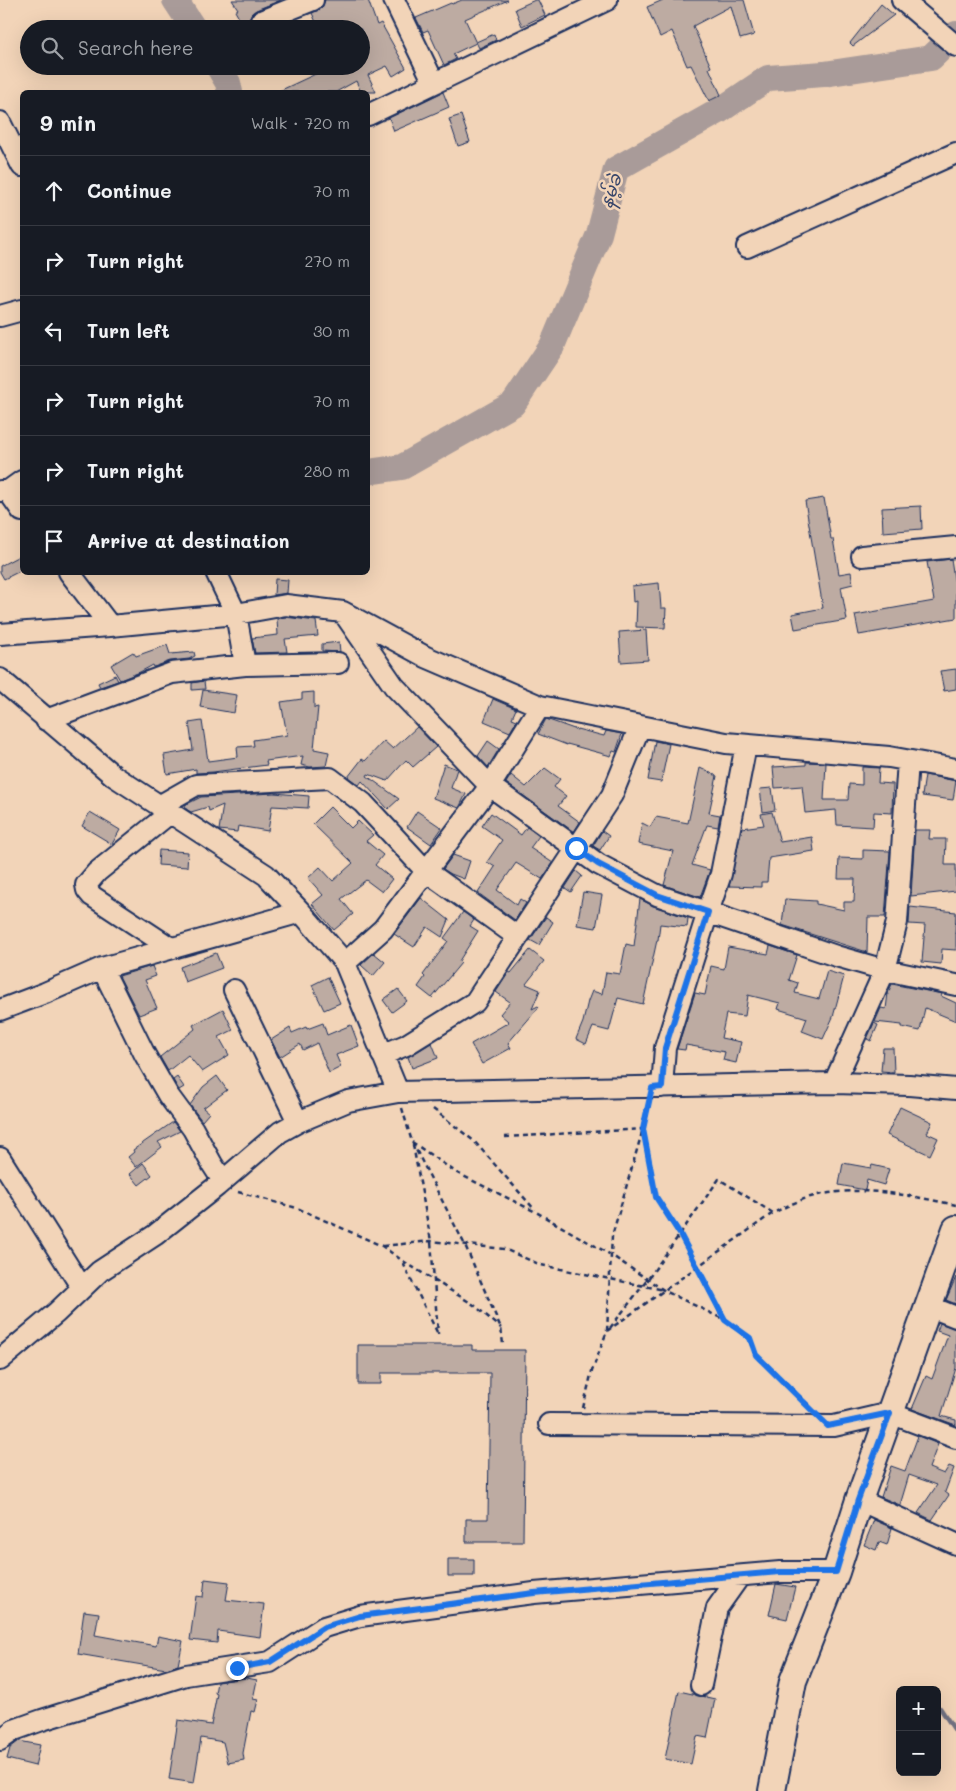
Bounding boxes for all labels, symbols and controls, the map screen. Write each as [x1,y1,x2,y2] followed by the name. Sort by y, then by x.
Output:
[20,20,370,75] search box
[38,34,66,62] icon: search
[78,35,194,60] text: Search here
[40,109,96,136] text: 9 min
[251,112,350,133] text: Walk · 720 m
[593,170,631,212] water label: နမ့်ခဲ
[40,177,68,205] icon: ahead
[87,178,172,203] text: Continue
[313,180,350,201] text: 70 m
[40,247,68,275] icon: right
[87,248,184,273] text: Turn right
[304,250,350,271] text: 270 m
[40,317,68,345] icon: left
[87,318,170,343] text: Turn left
[313,320,350,341] text: 30 m
[40,387,68,415] icon: right
[87,388,184,413] text: Turn right
[313,390,350,411] text: 70 m
[40,457,68,485] icon: right
[87,458,184,483] text: Turn right
[304,460,350,481] text: 280 m
[40,527,68,555] icon: arrive
[87,528,290,553] text: Arrive at destination
[565,837,588,860] route start
[226,1657,249,1680] route end
[896,1686,941,1776] map controls
[896,1686,941,1731] button: +
[896,1731,941,1776] button: −

